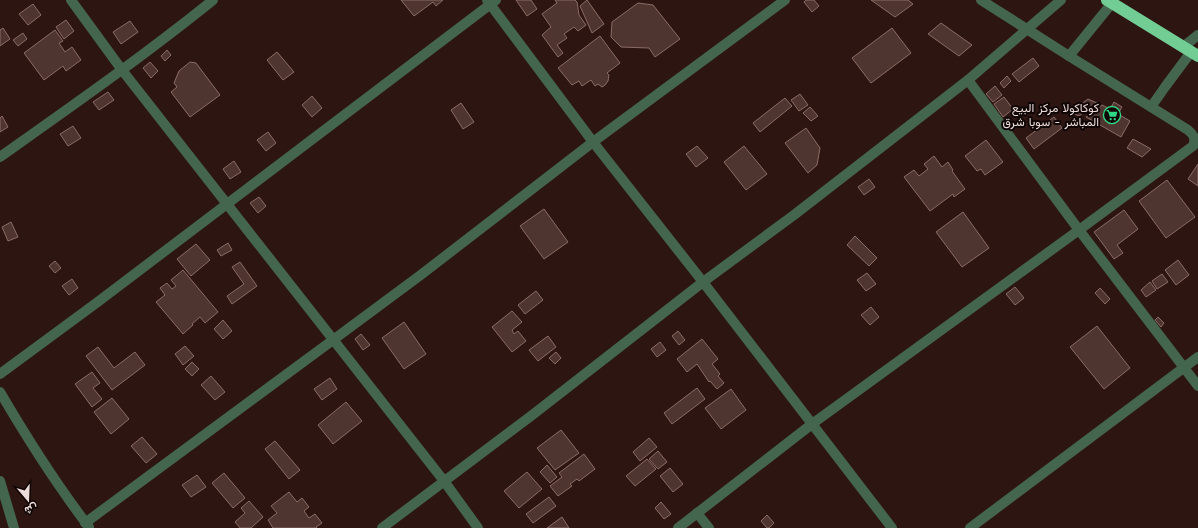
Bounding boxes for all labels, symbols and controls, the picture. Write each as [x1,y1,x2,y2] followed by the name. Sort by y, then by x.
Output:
[1003,101,1099,130] place label: كوكاكولا مركز البيع المباشر - سوبا شرق
[1102,105,1122,125] supermarket icon: كوكاكولا مركز البيع المباشر - سوبا شرق
[8,480,48,520] north arrow
[23,501,39,517] text: ش

